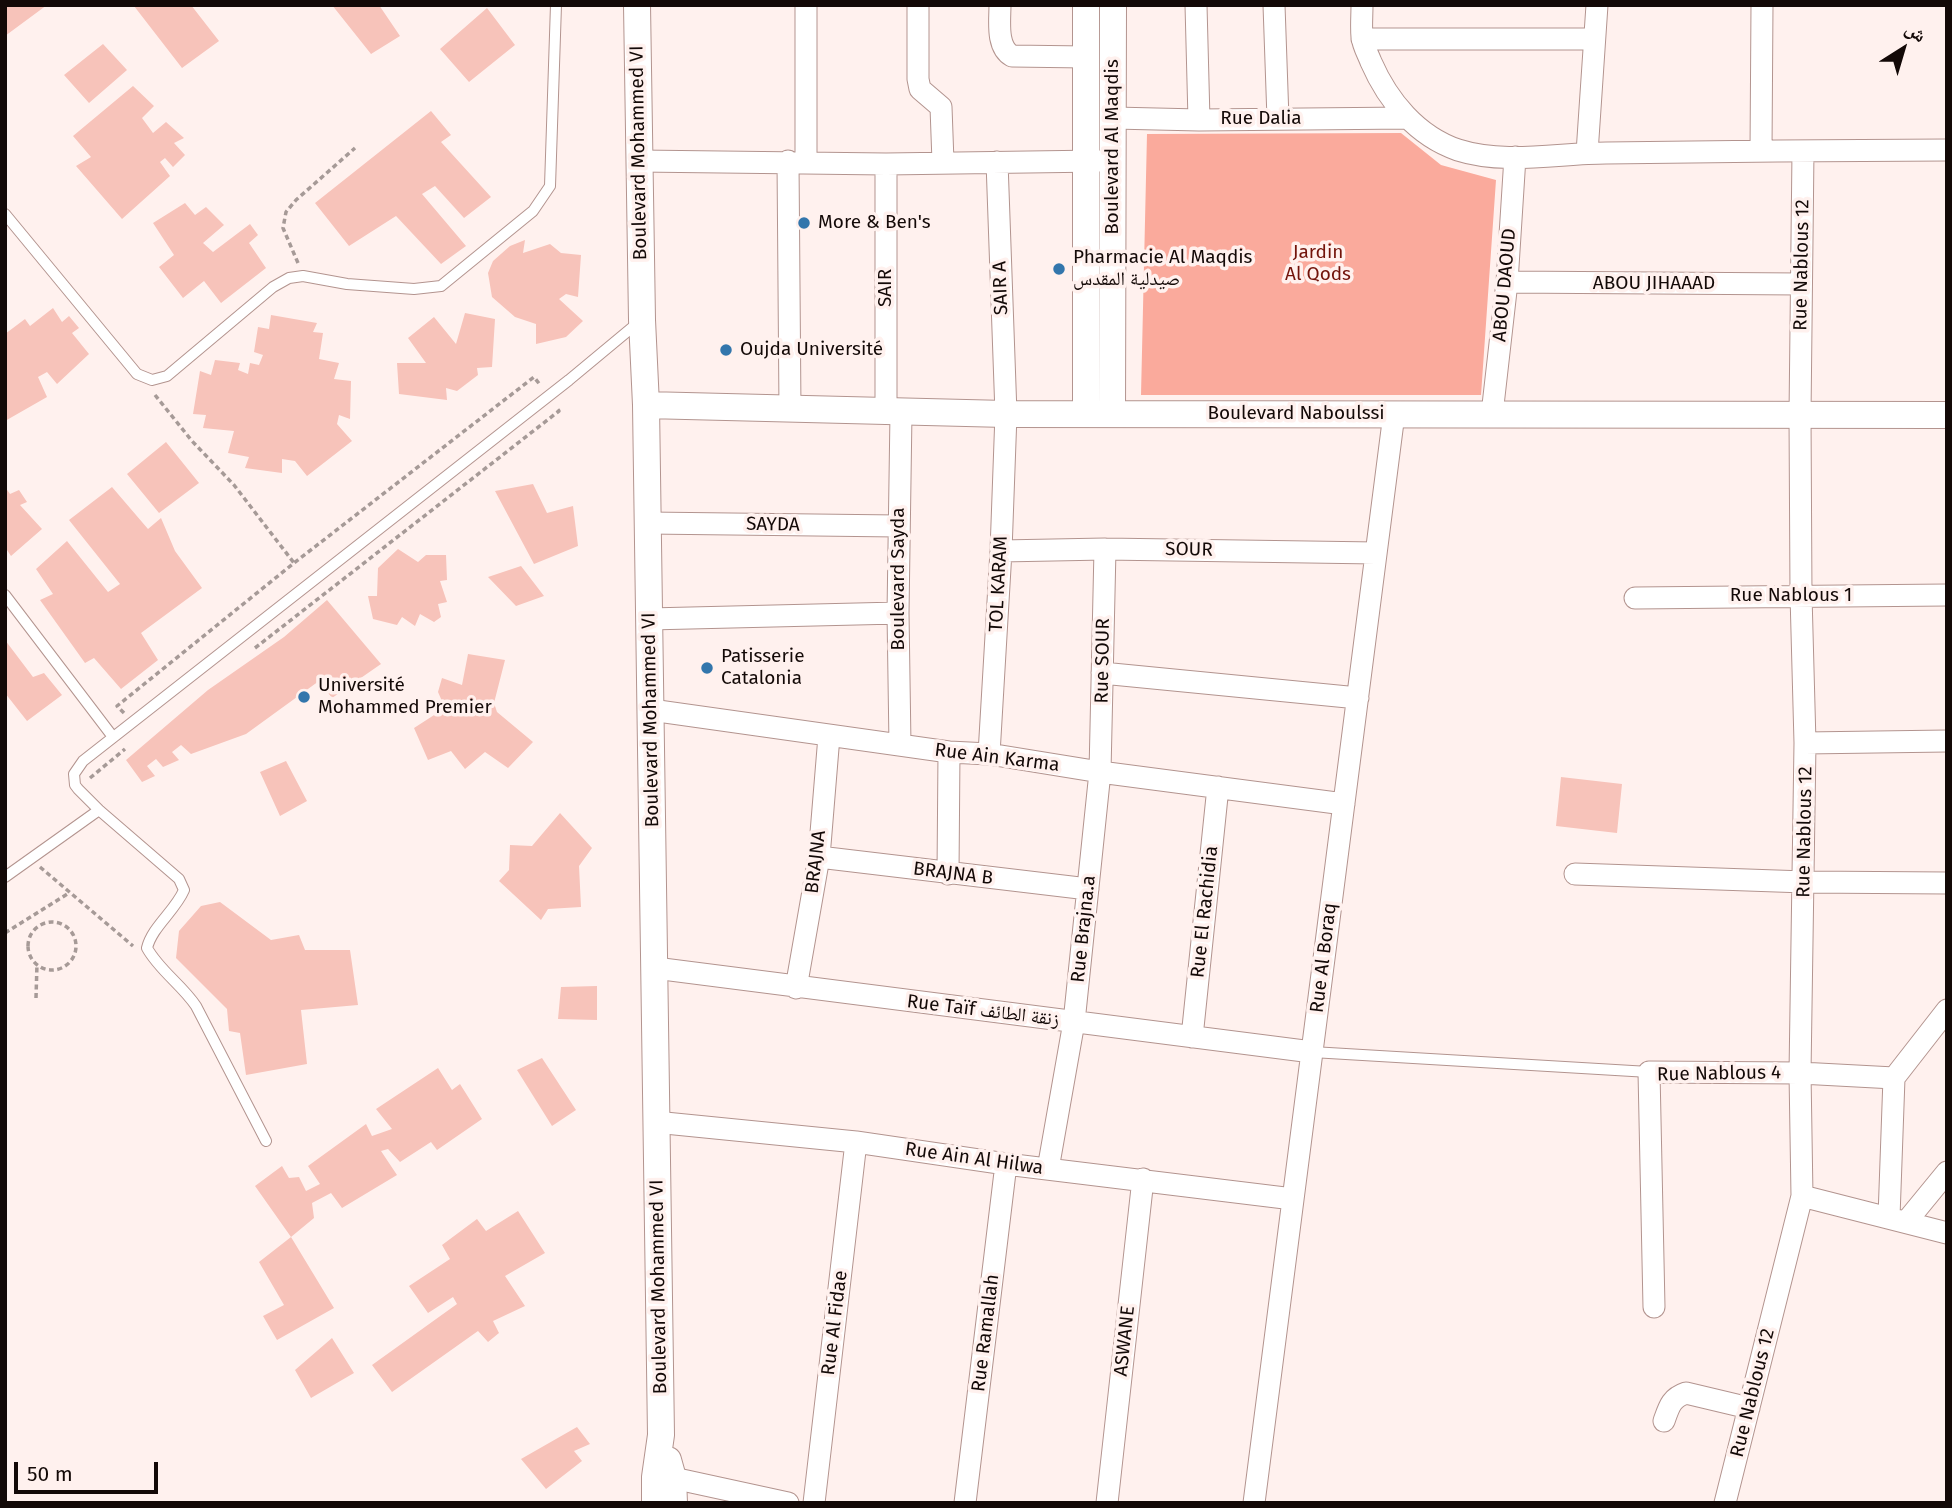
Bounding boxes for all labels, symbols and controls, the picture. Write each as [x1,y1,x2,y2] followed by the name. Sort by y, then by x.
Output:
[1868,14,1938,84] north arrow
[1901,17,1931,47] text: ش
[626,45,652,261] street label: Boulevard Mohammed VI
[1102,59,1124,235] street label: Boulevard Al Maqdis
[1220,108,1302,130] street label: Rue Dalia
[1789,199,1815,331] street label: Rue Nablous 12
[818,212,931,234] place label: More & Ben's
[796,215,812,231] marker: More & Ben's
[1489,227,1521,343] street label: ABOU DAOUD
[1285,242,1351,286] park label: Jardin Al Qods
[1073,247,1252,291] place label: Pharmacie Al Maqdis صيدلية المقدس
[989,261,1013,315] street label: SAIR A
[1051,261,1067,277] marker: Pharmacie Al Maqdis صيدلية المقدس
[875,269,897,307] street label: SAIR
[1593,273,1715,295] street label: ABOU JIHAAAD
[740,339,883,361] place label: Oujda Université
[718,342,734,358] marker: Oujda Université
[1207,403,1385,425] street label: Boulevard Naboulssi
[888,507,910,651] street label: Boulevard Sayda
[746,513,800,537] street label: SAYDA
[985,535,1013,633] street label: TOL KARAM
[1165,538,1213,562] street label: SOUR
[1730,585,1852,607] street label: Rue Nablous 1
[638,612,664,828] street label: Boulevard Mohammed VI
[1091,618,1115,704] street label: Rue SOUR
[721,646,805,690] place label: Patisserie Catalonia
[699,660,715,676] marker: Patisserie Catalonia
[318,675,492,719] place label: Université Mohammed Premier
[296,689,312,705] marker: Université Mohammed Premier
[933,739,1061,777] street label: Rue Ain Karma
[1792,766,1818,898] street label: Rue Nablous 12
[801,829,831,895] street label: BRAJNA
[1187,845,1223,979] street label: Rue El Rachidia
[912,858,994,890] street label: BRAJNA B
[1067,874,1101,984] street label: Rue Brajna.a
[1306,902,1342,1014] street label: Rue Al Boraq
[905,990,1061,1032] street label: Rue Taïf زنقة الطائف
[1657,1062,1781,1086] street label: Rue Nablous 4
[903,1138,1045,1180] street label: Rue Ain Al Hilwa
[646,1179,672,1395] street label: Boulevard Mohammed VI
[817,1269,853,1377] street label: Rue Al Fidae
[967,1273,1005,1393] street label: Rue Ramallah
[1110,1305,1140,1377] street label: ASWANE
[1726,1326,1780,1460] street label: Rue Nablous 12
[18,1448,161,1492] scale bar
[27,1461,73,1487] text: 50 m

